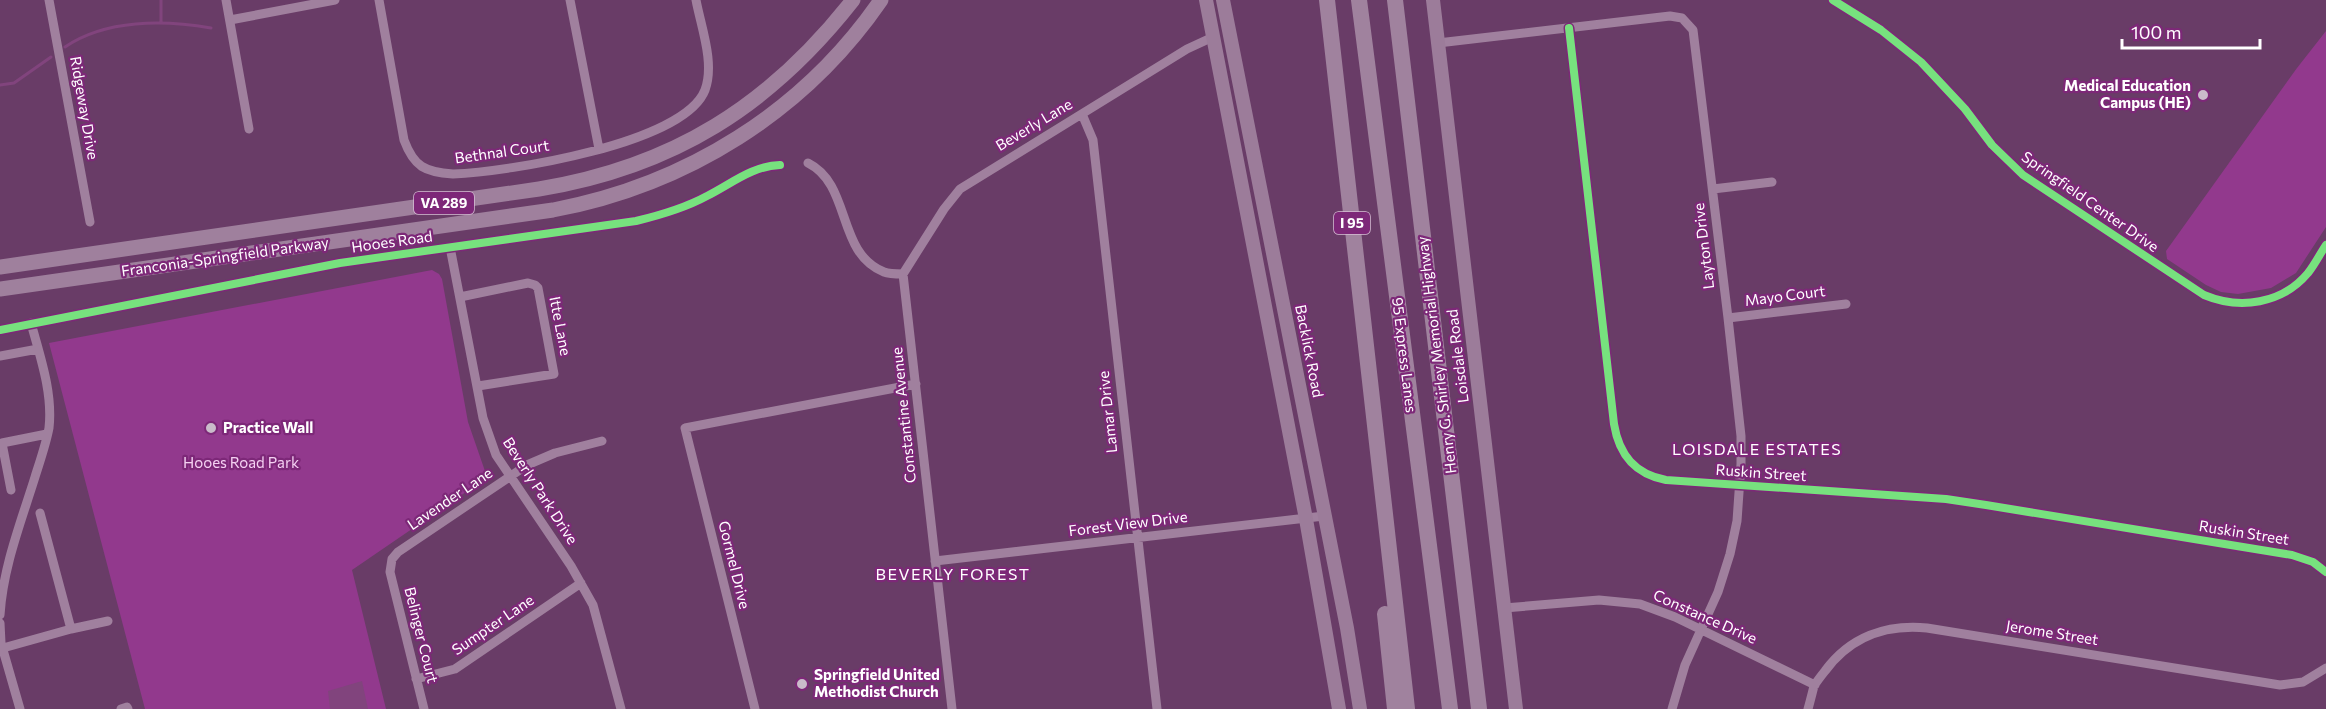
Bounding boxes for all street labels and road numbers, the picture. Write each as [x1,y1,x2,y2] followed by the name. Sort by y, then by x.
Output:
[67,55,103,161] street label: Ridgeway Drive
[992,94,1075,154] street label: Beverly Lane
[454,135,550,167] street label: Bethnal Court
[2019,147,2163,255] street label: Springfield Center Drive
[414,192,474,214] road number: VA 289
[1689,202,1717,290] street label: Layton Drive
[1334,212,1370,234] road number: I 95
[350,226,434,256] street label: Hooes Road
[120,232,330,280] street label: Franconia-Springfield Parkway
[1412,235,1459,475] street label: Henry G. Shirley Memorial Highway
[1744,281,1826,309] street label: Mayo Court
[546,295,576,357] street label: Itte Lane
[1389,296,1421,414] street label: 95 Express Lanes
[1292,303,1328,399] street label: Backlick Road
[1442,308,1472,404] street label: Loisdale Road
[887,346,919,484] street label: Constantine Avenue
[1094,370,1120,454] street label: Lamar Drive
[500,434,582,547] street label: Beverly Park Drive
[1715,460,1807,484] street label: Ruskin Street
[404,463,495,533] street label: Lavender Lane
[1067,507,1188,539] street label: Forest View Drive
[2198,516,2291,548] street label: Ruskin Street
[715,519,755,611] street label: Gormel Drive
[401,585,443,685] street label: Belinger Court
[1651,585,1760,647] street label: Constance Drive
[448,590,537,658] street label: Sumpter Lane
[2005,616,2100,648] street label: Jerome Street

